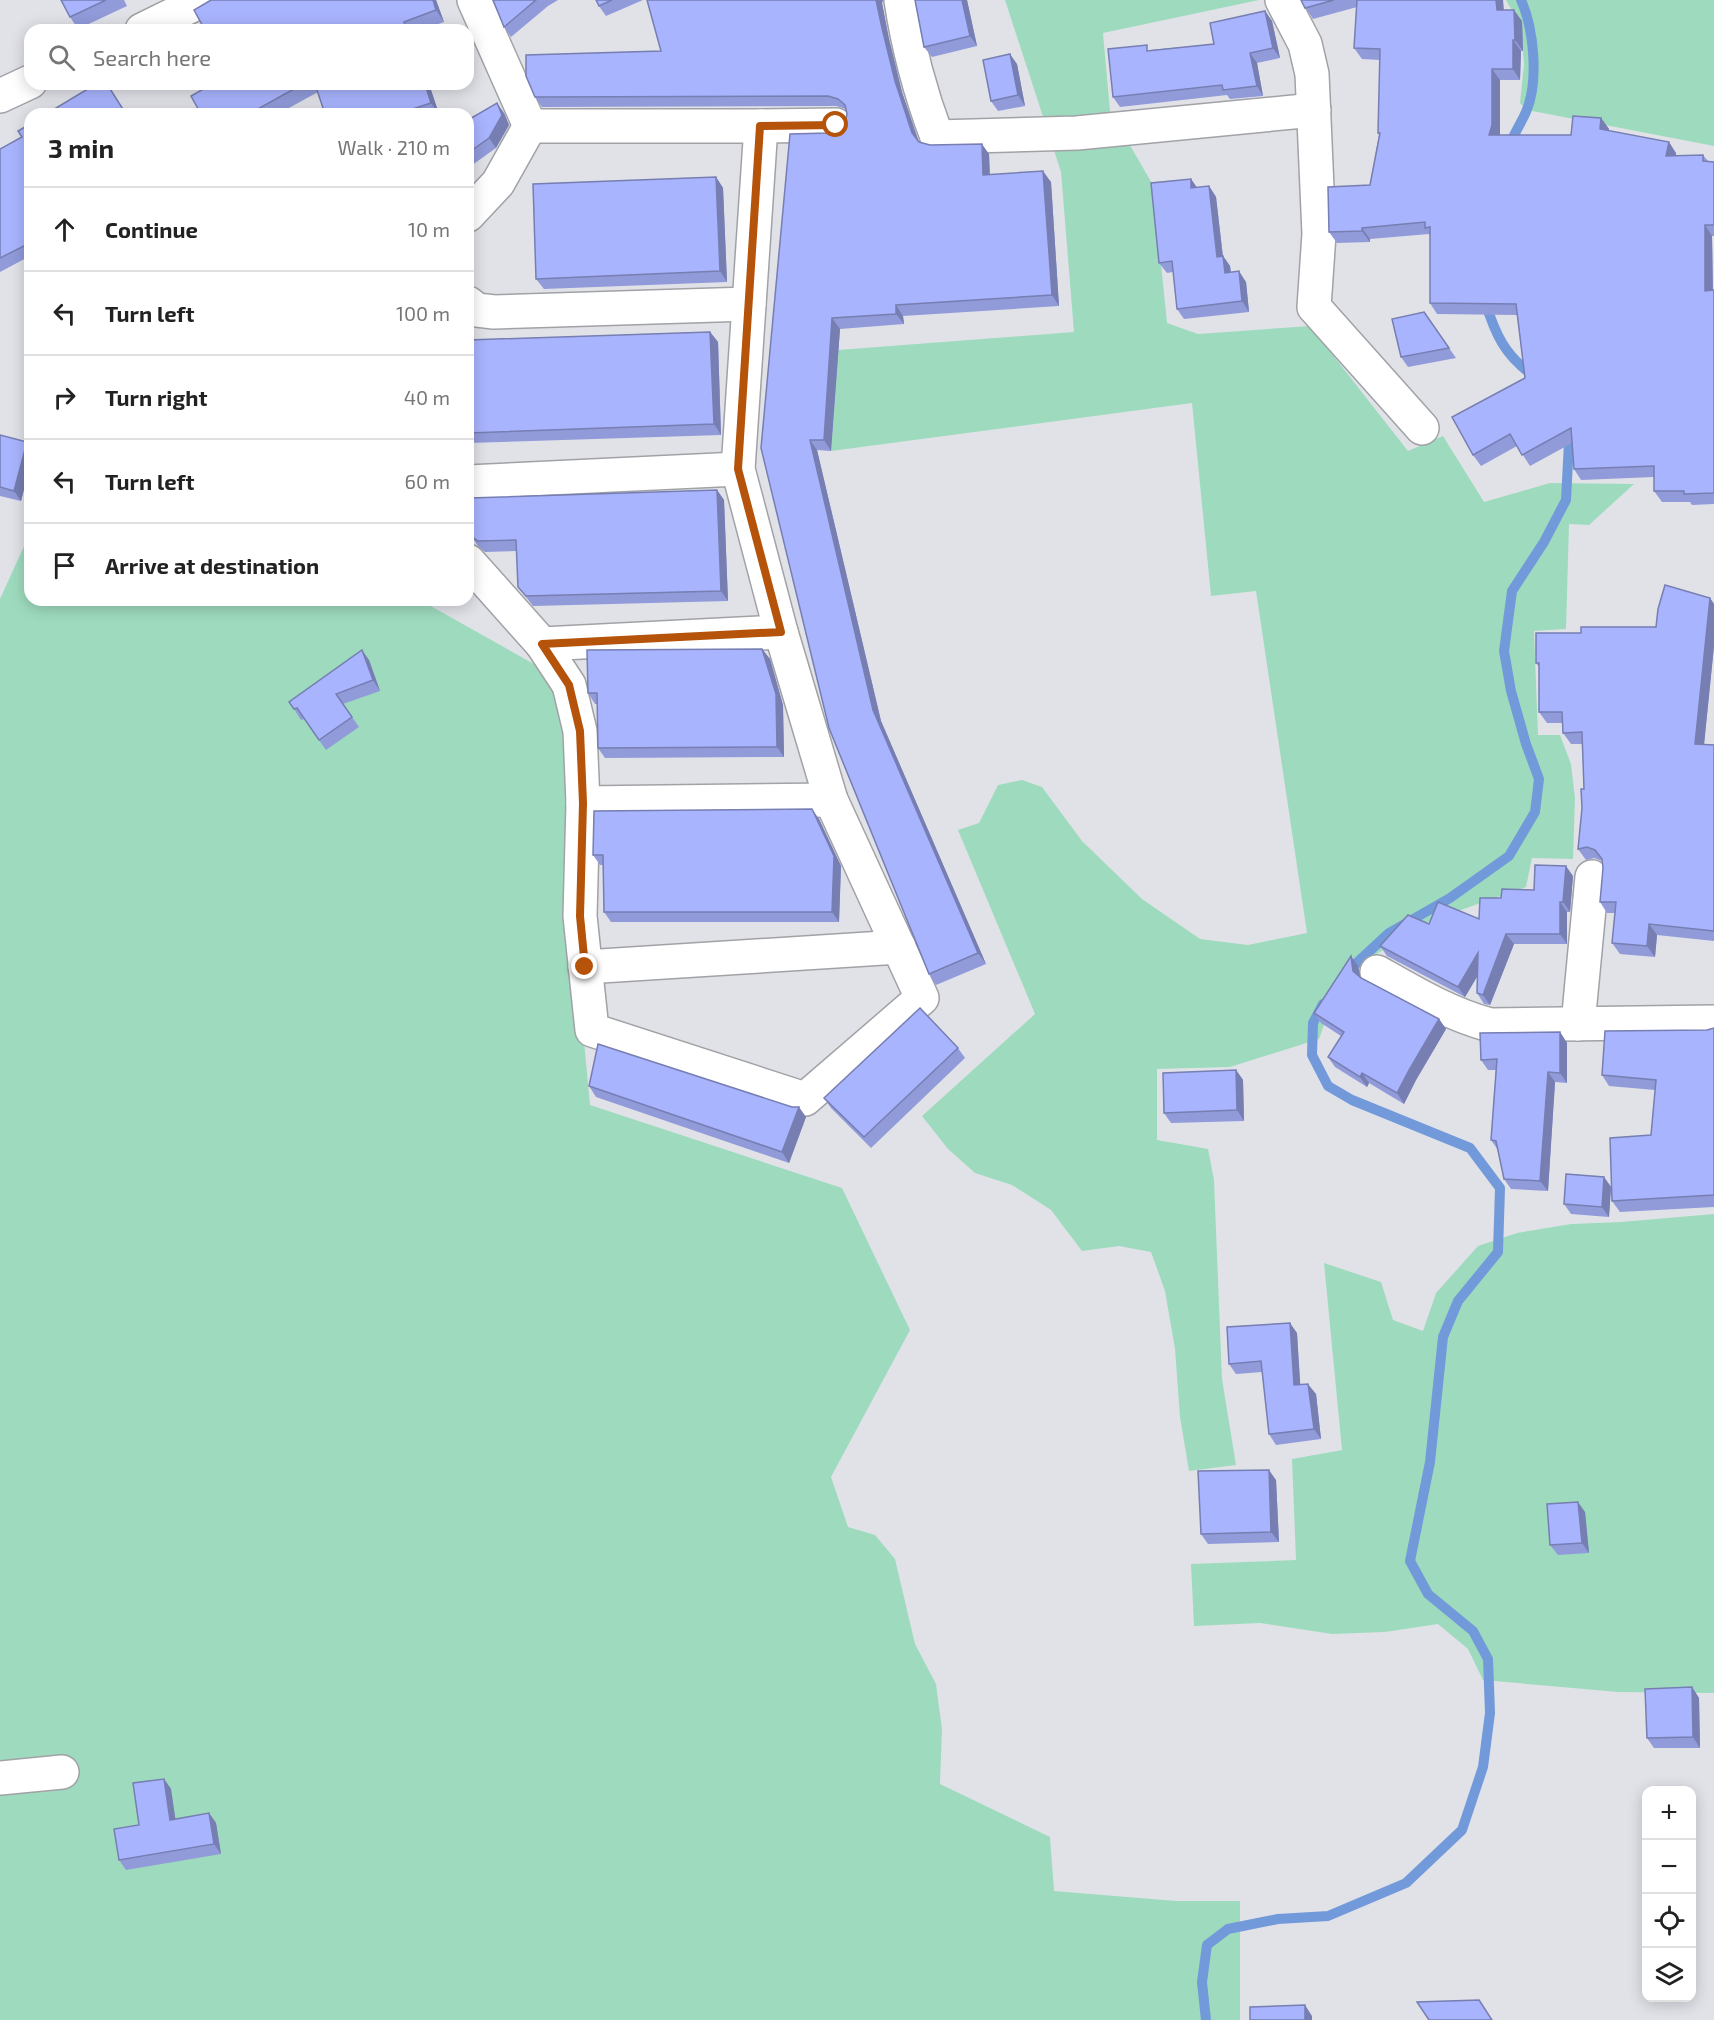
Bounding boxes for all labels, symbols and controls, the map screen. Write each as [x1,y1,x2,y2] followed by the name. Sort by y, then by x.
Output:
[24,24,474,90] search box
[45,41,78,74] icon: search
[93,44,211,70] text: Search here
[822,111,848,137] route start
[48,132,114,163] text: 3 min
[338,135,450,159] text: Walk · 210 m
[48,213,81,246] icon: ahead
[105,216,198,242] text: Continue
[408,217,450,241] text: 10 m
[48,297,81,330] icon: left
[105,300,194,326] text: Turn left
[396,301,450,325] text: 100 m
[48,381,81,414] icon: right
[105,384,207,410] text: Turn right
[404,385,450,409] text: 40 m
[48,465,81,498] icon: left
[105,468,194,494] text: Turn left
[405,469,450,493] text: 60 m
[48,549,81,582] icon: arrive
[105,552,319,578] text: Arrive at destination
[571,953,597,979] route end
[1642,1786,1696,2002] map controls
[1642,1786,1696,1840] button: +
[1642,1840,1696,1894] button: −
[1642,1894,1696,1948] button: locate
[1642,1948,1696,2002] button: layers

